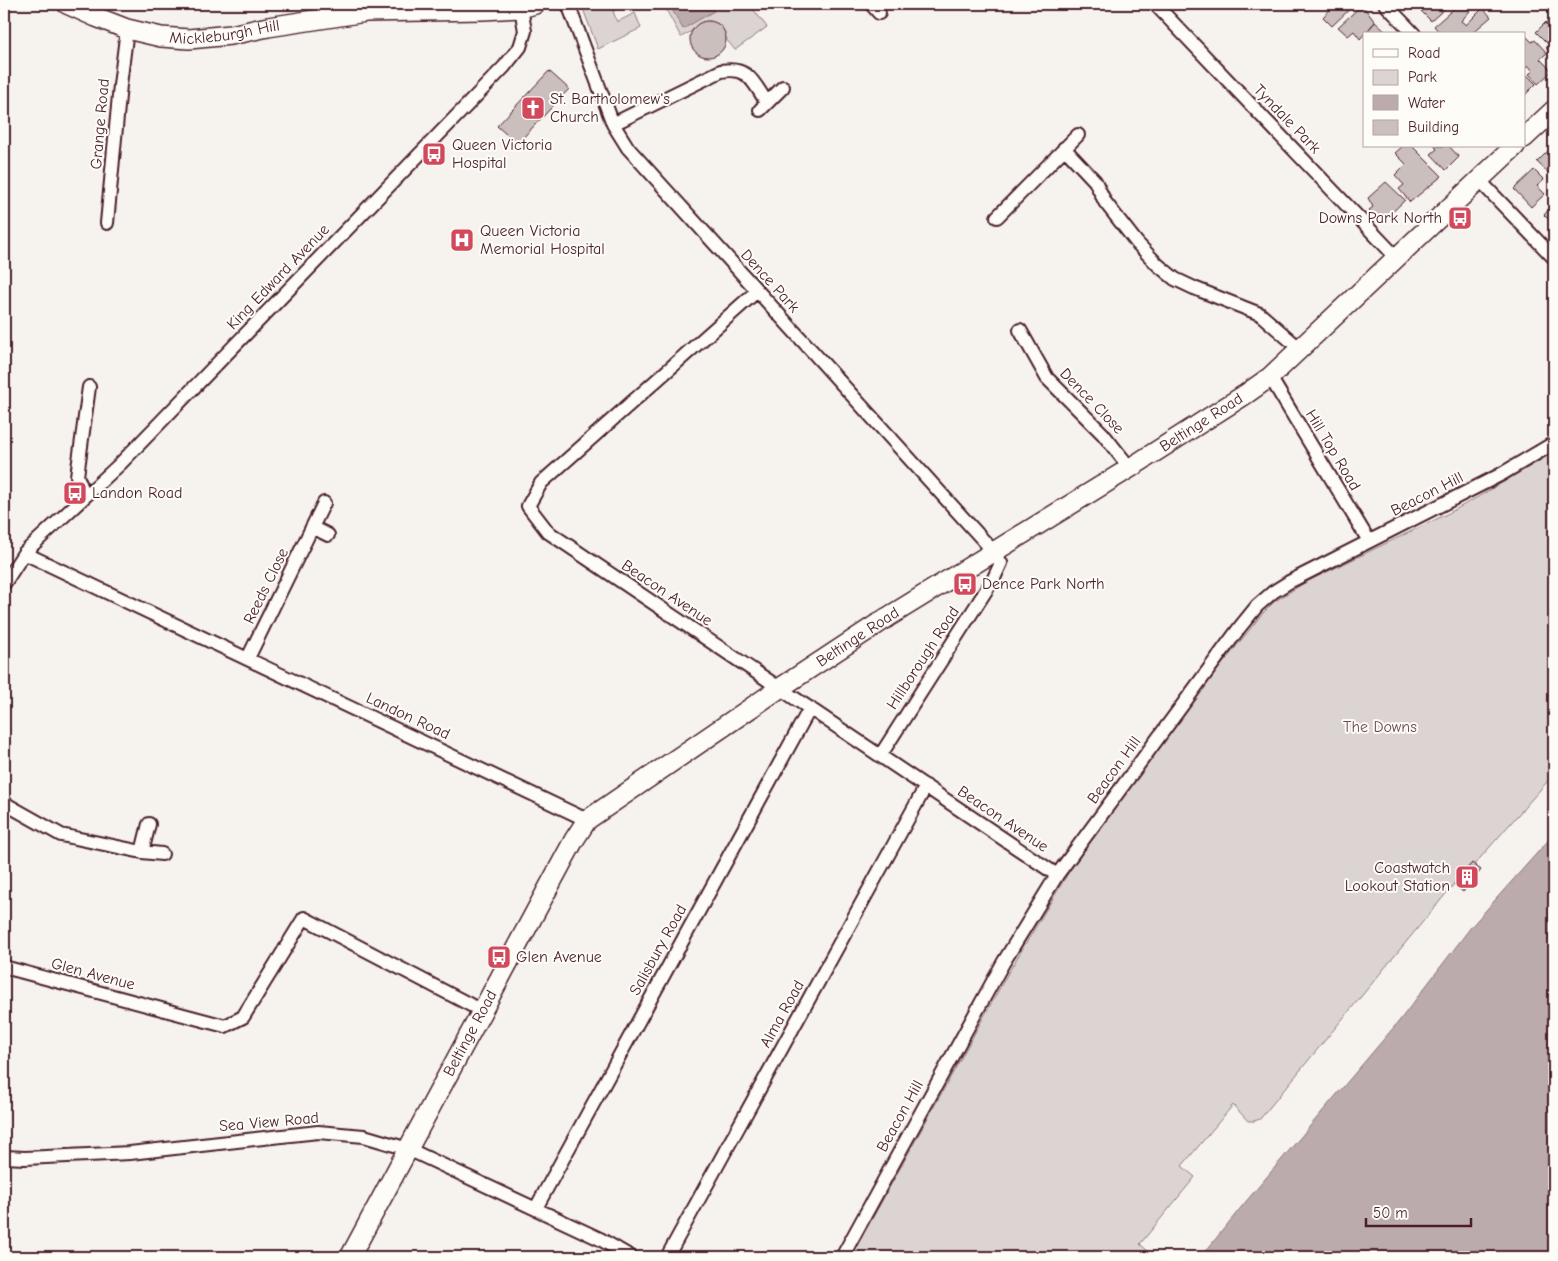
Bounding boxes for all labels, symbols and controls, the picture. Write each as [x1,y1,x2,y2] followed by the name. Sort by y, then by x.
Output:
[169,16,281,48] street label: Mickleburgh Hill
[1363,32,1526,148] legend
[1408,44,1440,62] text: Road
[1408,68,1437,86] text: Park
[87,78,113,170] street label: Grange Road
[1250,81,1324,157] street label: Tyndale Park
[550,90,670,126] place label: St. Bartholomew's Church
[1408,94,1445,112] text: Water
[520,95,546,121] church icon: St. Bartholomew's Church
[1408,118,1459,136] text: Building
[452,136,552,172] place label: Queen Victoria Hospital
[421,141,447,167] bus stop icon: Queen Victoria Hospital
[1447,205,1473,231] bus stop icon: Downs Park North
[1319,209,1442,227] place label: Downs Park North
[223,221,333,333] street label: King Edward Avenue
[480,222,605,258] place label: Queen Victoria Memorial Hospital
[449,227,475,253] hospital icon: Queen Victoria Memorial Hospital
[737,246,803,316] street label: Dence Park
[1056,364,1128,438] street label: Dence Close
[1156,389,1246,456] street label: Beltinge Road
[1302,406,1364,494] street label: Hill Top Road
[1388,468,1466,520] street label: Beacon Hill
[62,480,88,506] bus stop icon: Landon Road
[92,484,183,502] place label: Landon Road
[240,545,292,627] street label: Reeds Close
[618,556,716,630] street label: Beacon Avenue
[952,571,978,597] bus stop icon: Dence Park North
[982,575,1104,593] place label: Dence Park North
[813,603,902,671] street label: Beltinge Road
[883,603,963,713] street label: Hillborough Road
[363,689,453,743] street label: Landon Road
[1343,718,1417,736] park label: The Downs
[1084,733,1144,807] street label: Beacon Hill
[954,782,1052,856] street label: Beacon Avenue
[1345,859,1450,895] place label: Coastwatch Lookout Station
[1454,864,1480,890] building icon: Coastwatch Lookout Station
[626,901,690,999] street label: Salisbury Road
[486,944,512,970] bus stop icon: Glen Avenue
[516,948,602,966] place label: Glen Avenue
[49,954,137,994] street label: Glen Avenue
[756,977,808,1051] street label: Alma Road
[440,987,501,1079] street label: Beltinge Road
[873,1077,927,1155] street label: Beacon Hill
[218,1109,320,1135] street label: Sea View Road
[1366,1196,1470,1228] scale bar
[1373,1204,1408,1222] text: 50 m

